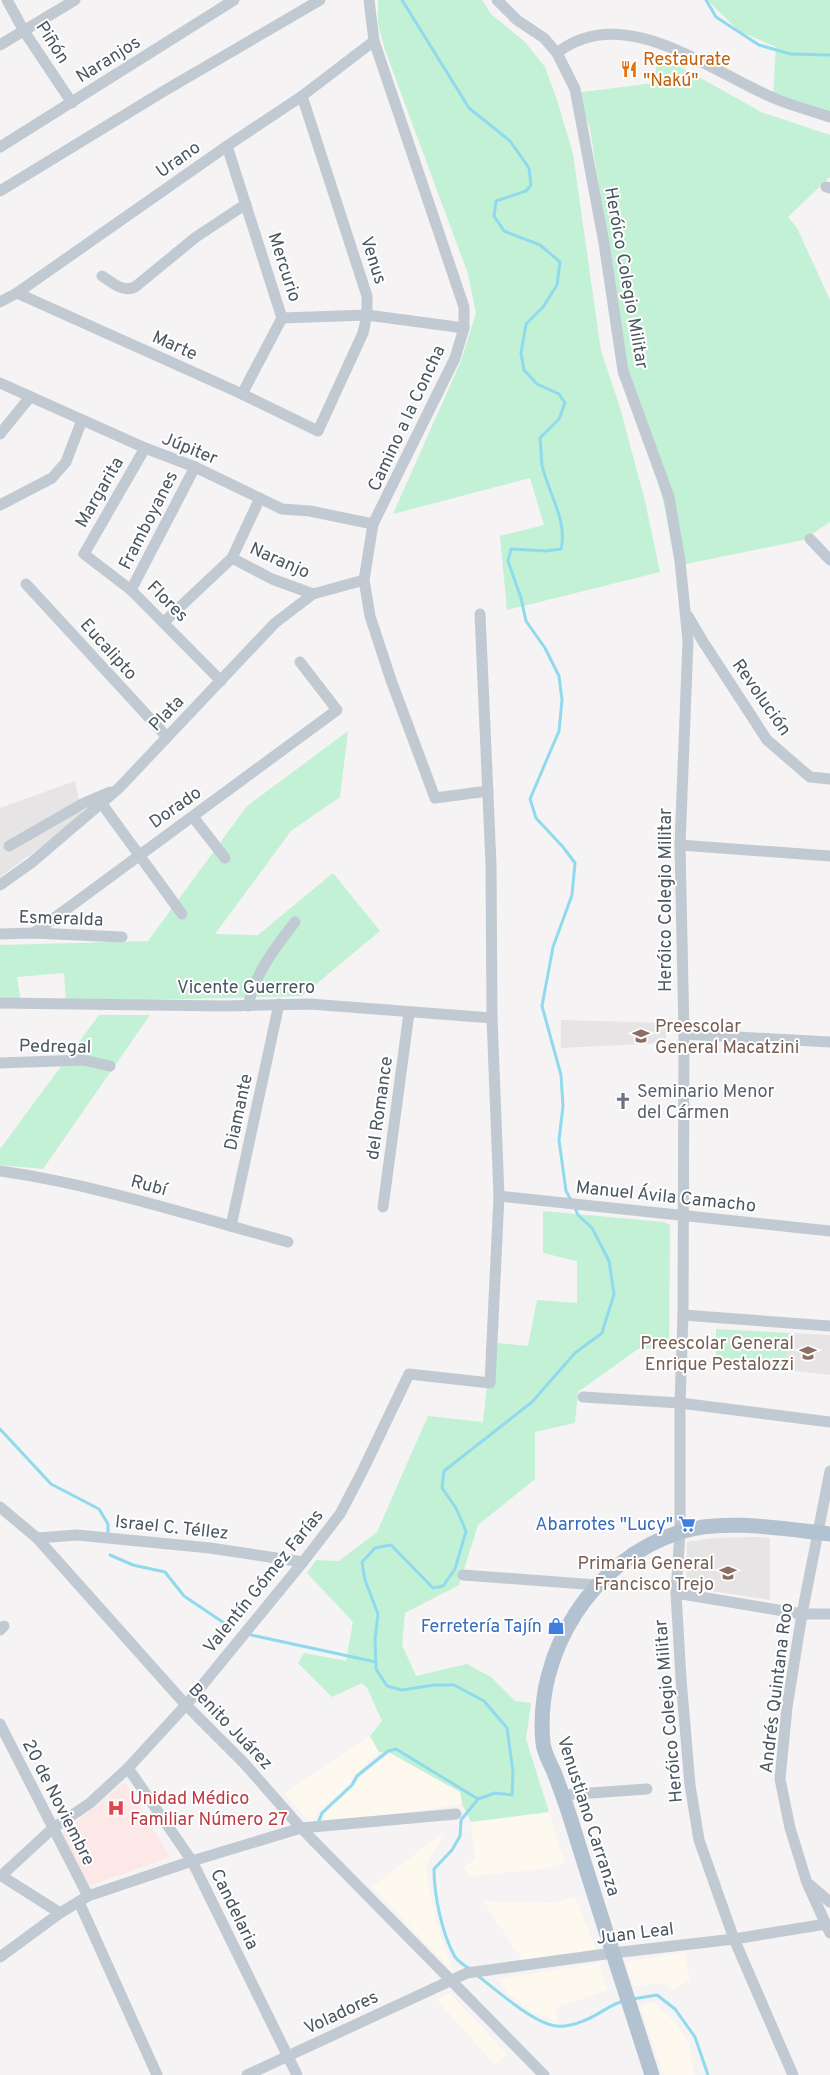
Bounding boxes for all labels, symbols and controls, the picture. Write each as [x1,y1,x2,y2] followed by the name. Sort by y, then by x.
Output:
[30,17,74,68] street label: Piñón
[72,31,145,89] street label: Naranjos
[643,49,731,93] place label: Restaurate "Nakú"
[619,59,639,79] restaurant icon: Restaurate "Nakú"
[152,137,206,184] street label: Urano
[598,186,653,371] street label: Heróico Colegio Militar
[262,230,306,305] street label: Mercurio
[354,234,391,287] street label: Venus
[148,326,201,366] street label: Marte
[363,342,451,495] street label: Camino a la Concha
[158,428,221,471] street label: Júpiter
[71,453,130,532] street label: Margarita
[115,467,184,574] street label: Framboyanes
[246,538,313,585] street label: Naranjo
[141,576,193,628] street label: Flores
[74,614,142,686] street label: Eucalipto
[726,655,796,741] street label: Revolución
[144,691,190,737] street label: Plata
[145,782,206,834] street label: Dorado
[655,808,678,992] street label: Heróico Colegio Militar
[18,907,104,932] street label: Esmeralda
[177,977,315,1000] street label: Vicente Guerrero
[655,1016,799,1060] place label: Preescolar General Macatzini
[631,1026,651,1046] school or university icon: Preescolar General Macatzini
[19,1035,91,1060] street label: Pedregal
[362,1055,399,1162] street label: del Romance
[220,1072,259,1153] street label: Diamante
[637,1081,775,1125] place label: Seminario Menor del Cármen
[613,1091,633,1111] church icon: Seminario Menor del Cármen
[128,1171,171,1203] street label: Rubí
[575,1175,757,1218] street label: Manuel Ávila Camacho
[640,1333,794,1377] place label: Preescolar General Enrique Pestalozzi
[798,1343,818,1363] school or university icon: Preescolar General Enrique Pestalozzi
[199,1505,329,1659] street label: Valentín Gómez Farías
[114,1511,230,1546] street label: Israel C. Téllez
[535,1514,673,1537] place label: Abarrotes "Lucy"
[677,1514,697,1534] supermarket icon: Abarrotes "Lucy"
[578,1553,714,1597] place label: Primaria General Francisco Trejo
[718,1563,738,1583] school or university icon: Primaria General Francisco Trejo
[756,1602,799,1775] street label: Andrés Quintana Roo
[421,1616,542,1639] place label: Ferretería Tajín
[546,1616,566,1636] shop icon: Ferretería Tajín
[650,1618,689,1804] street label: Heróico Colegio Militar
[183,1679,277,1775] street label: Benito Juárez
[551,1733,624,1899] street label: Venustiano Carranza
[16,1736,99,1870] street label: 20 de Noviembre
[130,1788,288,1832] place label: Unidad Médico Familiar Número 27
[106,1798,126,1818] hospital icon: Unidad Médico Familiar Número 27
[204,1866,263,1954] street label: Candelaria
[595,1918,675,1951] street label: Juan Leal
[301,1986,382,2040] street label: Voladores

